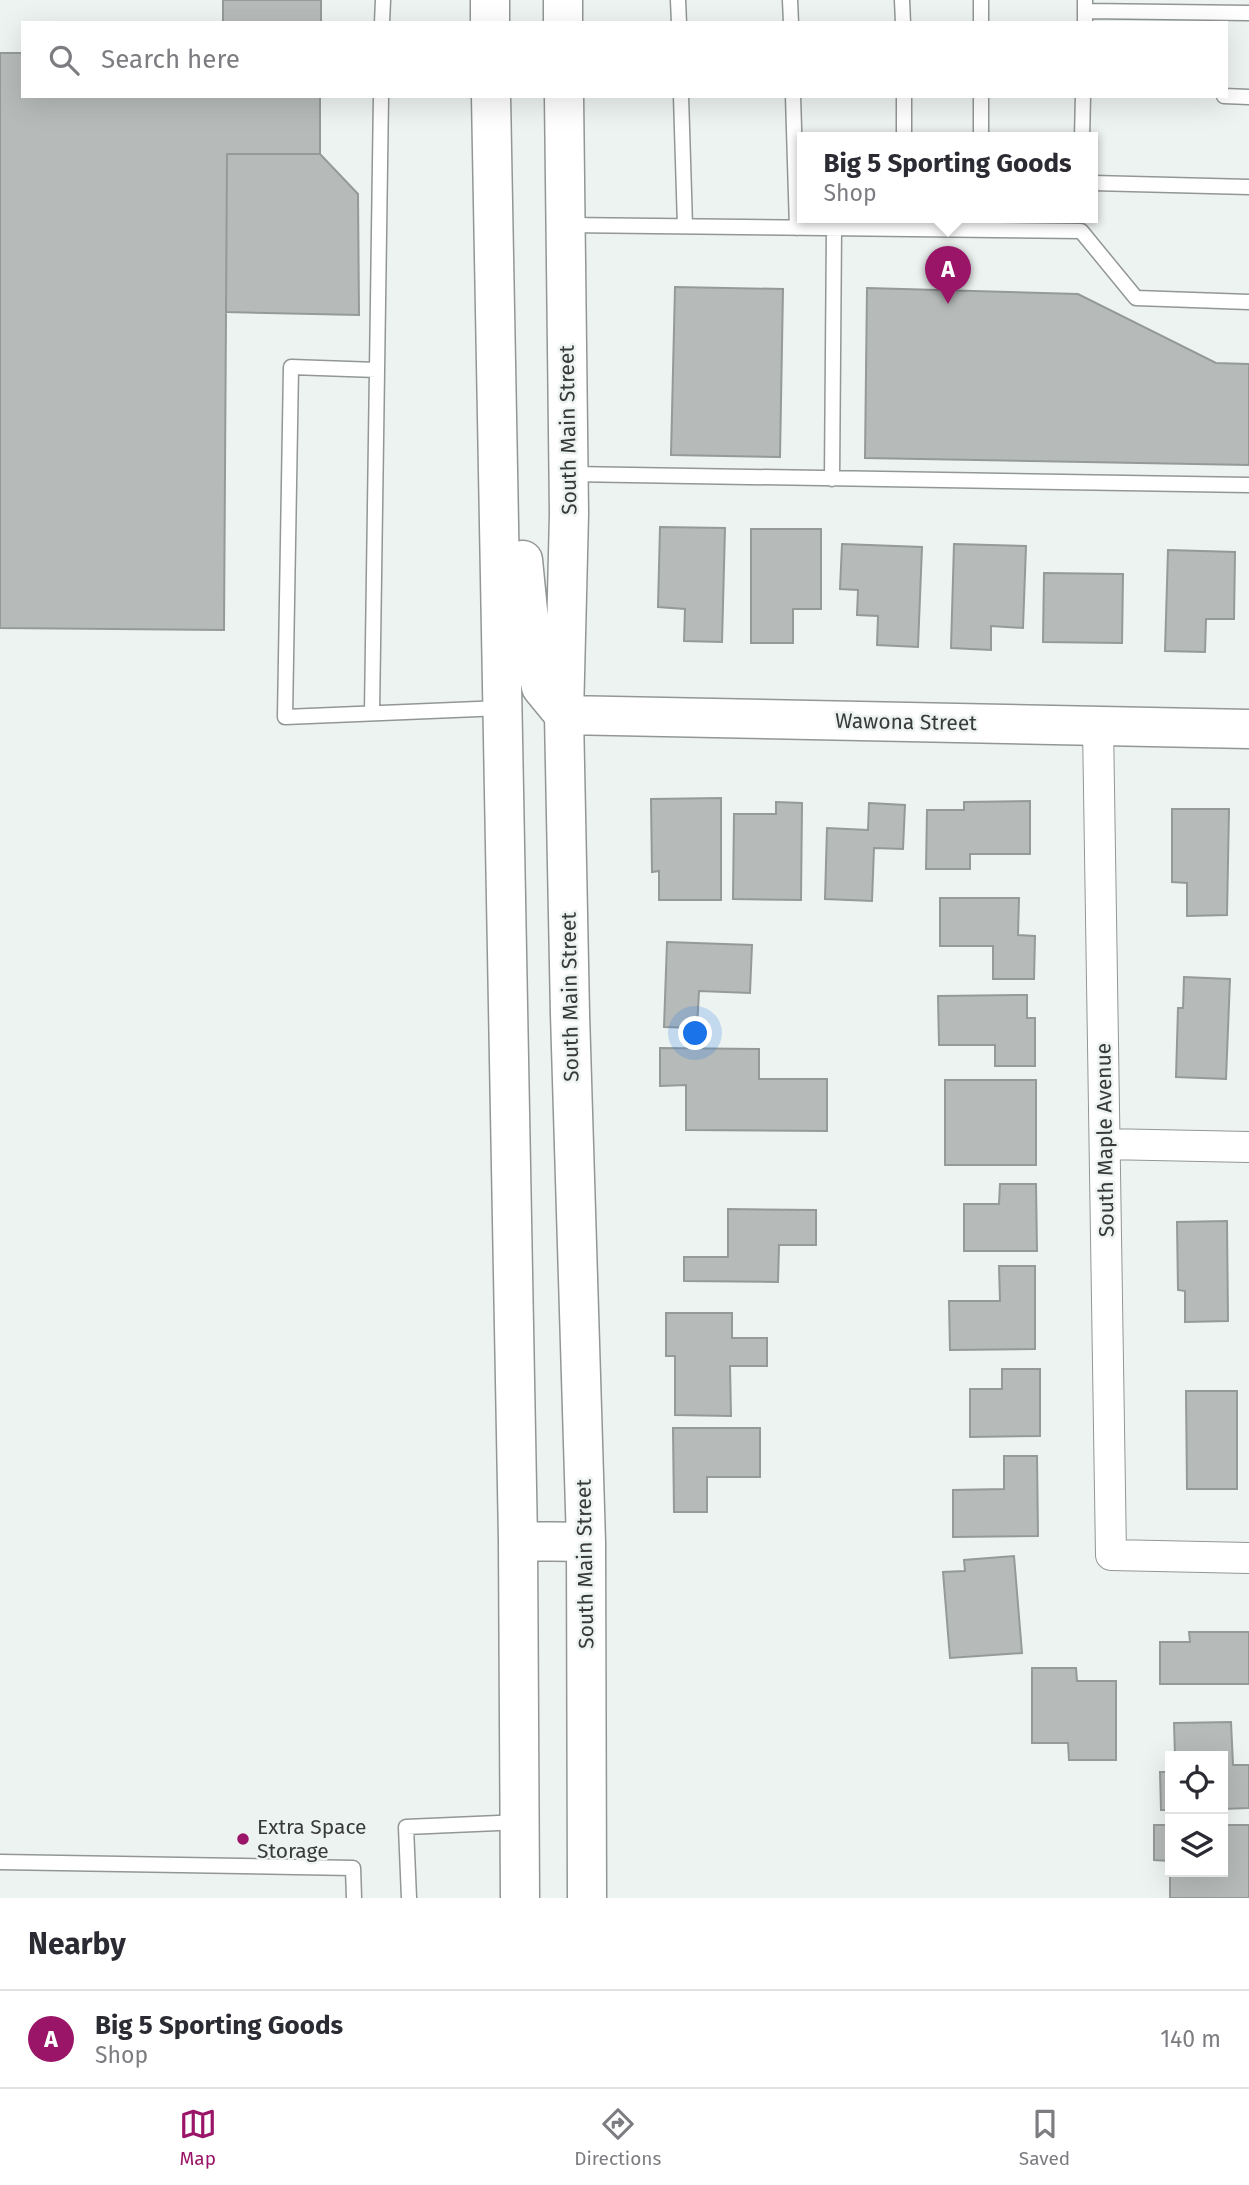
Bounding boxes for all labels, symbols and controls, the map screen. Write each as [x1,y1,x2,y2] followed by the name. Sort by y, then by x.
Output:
[21,21,1228,98] search box
[45,41,83,79] icon: search
[101,44,240,75] text: Search here
[797,132,1098,223] popup
[823,148,1072,179] text: Big 5 Sporting Goods
[823,179,877,207] text: Shop
[925,246,971,304] pin: A
[554,344,582,515] street label: South Main Street
[835,708,977,736] street label: Wawona Street
[556,911,584,1082] street label: South Main Street
[678,1016,712,1050] your location
[1090,1043,1120,1237] street label: South Maple Avenue
[571,1478,599,1649] street label: South Main Street
[1165,1751,1228,1877] map controls
[1165,1751,1228,1814] button: locate
[257,1814,367,1864] place label: Extra Space Storage
[1165,1814,1228,1877] button: layers
[235,1831,251,1847] marker: Extra Space Storage
[28,1926,126,1962] text: Nearby
[95,2010,343,2041] text: Big 5 Sporting Goods
[44,2025,58,2053] text: A
[1160,2025,1221,2053] text: 140 m
[95,2041,148,2069] text: Shop
[179,2105,217,2170] tab: Map
[574,2105,661,2170] tab: Directions
[1019,2105,1070,2170] tab: Saved

